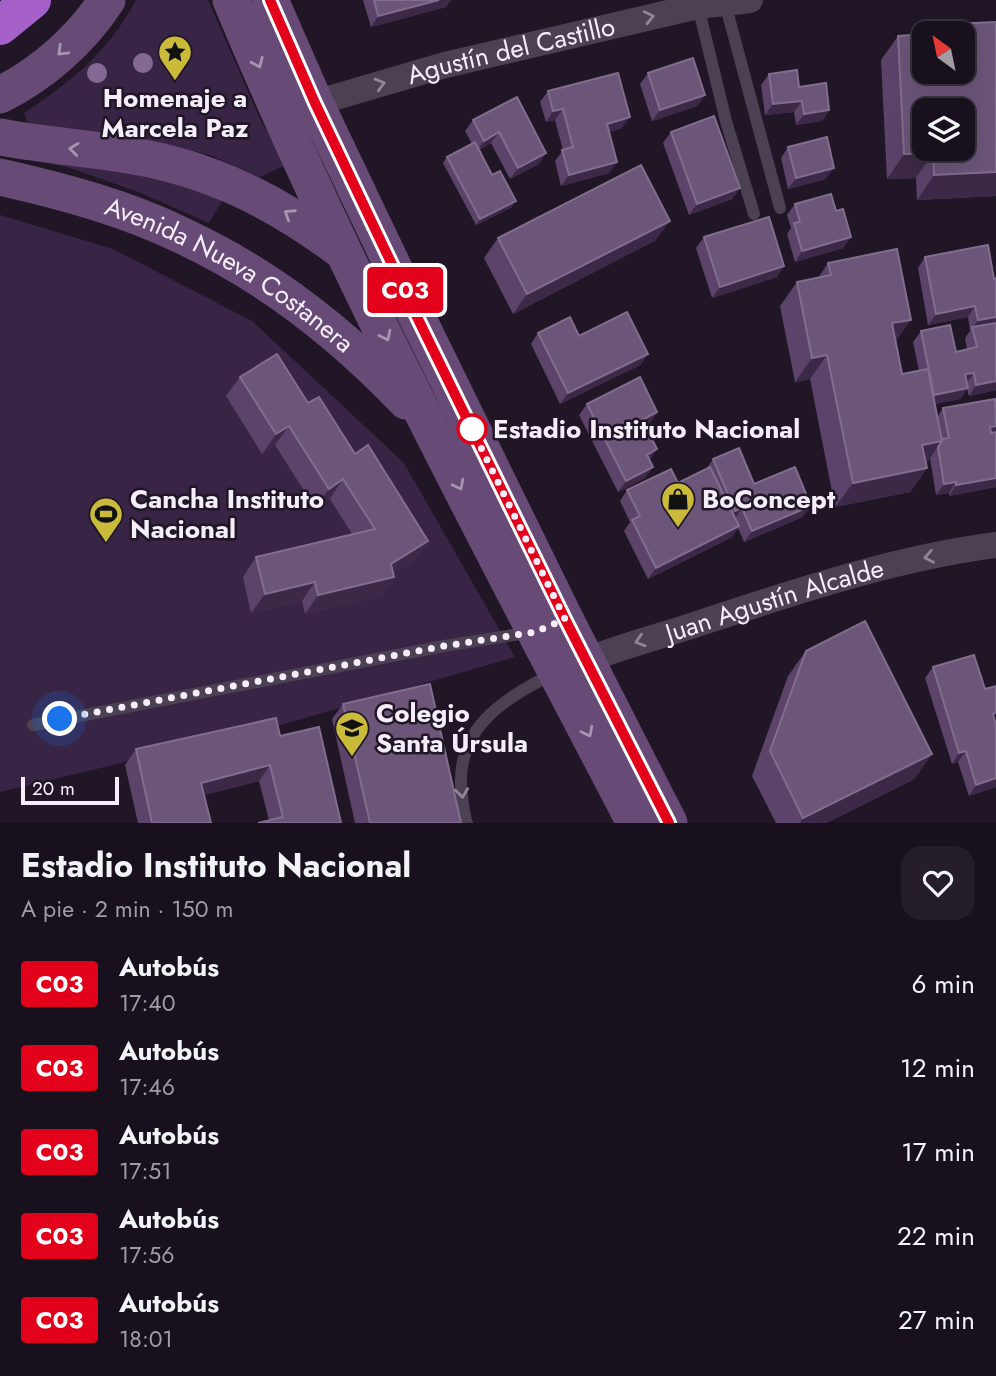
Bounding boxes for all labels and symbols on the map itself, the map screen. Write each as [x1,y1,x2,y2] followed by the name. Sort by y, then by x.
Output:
[402,7,619,94] street label: Agustín del Castillo
[642,11,654,26] one-way arrow
[912,21,975,84] north arrow
[156,33,194,82] place icon: Homenaje a Marcela Paz
[58,43,71,56] one-way arrow
[250,55,264,68] one-way arrow
[374,77,386,92] one-way arrow
[101,79,249,147] place label: Homenaje a Marcela Paz
[68,141,80,156] one-way arrow
[100,187,363,362] street label: Avenida Nueva Costanera
[284,209,297,222] one-way arrow
[365,267,445,313] line badge: C03
[377,329,391,342] one-way arrow
[493,410,800,448] place label: Estadio Instituto Nacional
[457,414,487,444] marker: Estadio Instituto Nacional
[451,477,465,490] one-way arrow
[130,480,324,548] place label: Cancha Instituto Nacional
[659,480,697,529] shop icon: BoConcept
[702,480,836,518] place label: BoConcept
[87,495,125,544] sports icon: Cancha Instituto Nacional
[923,548,935,563] one-way arrow
[658,549,888,653] street label: Juan Agustín Alcalde
[634,633,646,648] one-way arrow
[376,694,528,762] place label: Colegio Santa Úrsula
[42,701,77,736] your location
[333,709,371,758] school or university icon: Colegio Santa Úrsula
[579,725,593,738] one-way arrow
[21,774,119,806] scale bar
[454,787,469,799] one-way arrow

